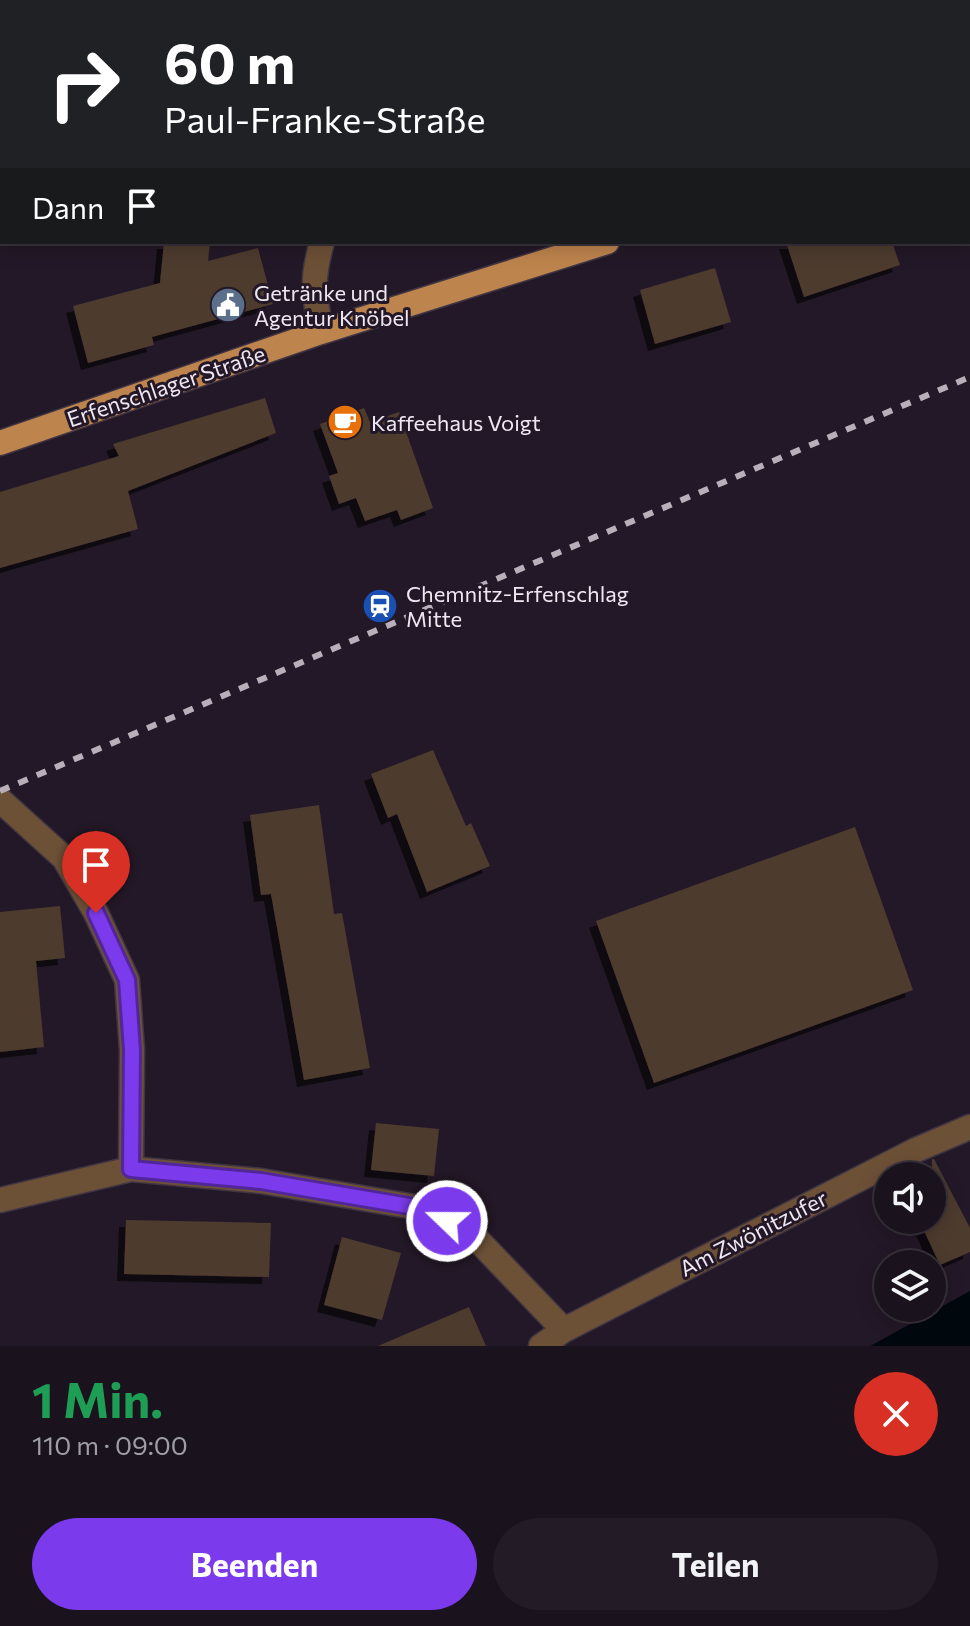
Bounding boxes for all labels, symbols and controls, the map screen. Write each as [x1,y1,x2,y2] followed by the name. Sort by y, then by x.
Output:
[164,27,295,96] text: 60 m
[32,32,136,136] icon: right
[164,96,486,140] text: Paul-Franke-Straße
[120,184,164,228] icon: arrive
[32,188,104,225] text: Dann
[254,279,410,331] place label: Getränke und Agentur Knöbel
[209,286,247,324] public building icon: Getränke und Agentur Knöbel
[63,339,269,433] street label: Erfenschlager Straße
[326,403,364,441] cafe icon: Kaffeehaus Voigt
[371,409,541,436] place label: Kaffeehaus Voigt
[406,580,629,632] place label: Chemnitz-Erfenschlag Mitte
[361,587,399,625] station icon: Chemnitz-Erfenschlag Mitte
[62,831,130,913] pin
[74,843,118,887] icon: arrive
[874,1162,946,1322] map controls
[874,1162,946,1234] button: sound
[405,1179,489,1263] position arrow
[675,1184,831,1282] street label: Am Zwönitzufer
[874,1250,946,1322] button: layers
[32,1369,163,1428] text: 1 Min.
[854,1372,938,1456] button: close
[32,1429,188,1460] text: 110 m · 09:00
[32,1518,477,1610] button: Beenden
[493,1518,938,1610] button: Teilen

